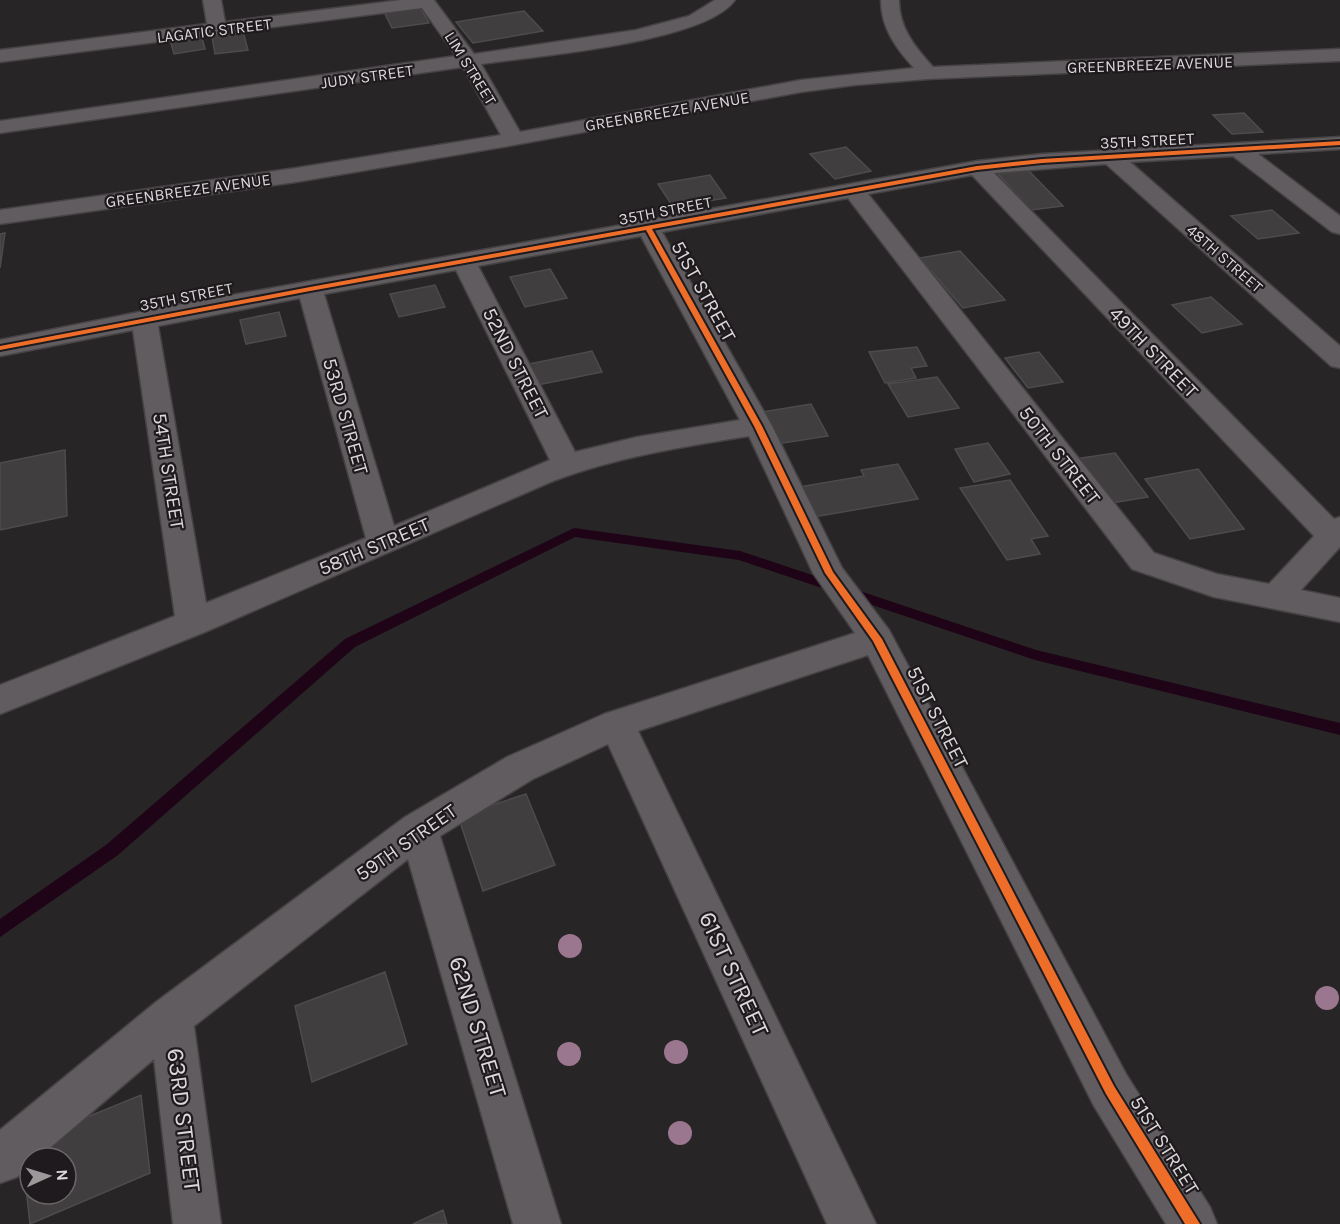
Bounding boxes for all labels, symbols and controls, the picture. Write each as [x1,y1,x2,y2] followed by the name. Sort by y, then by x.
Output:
[156,14,272,47] street label: LAGATIC STREET
[441,28,501,108] street label: LIM STREET
[1067,52,1233,77] street label: GREENBREEZE AVENUE
[320,61,415,92] street label: JUDY STREET
[584,88,751,135] street label: GREENBREEZE AVENUE
[1099,129,1195,152] street label: 35TH STREET
[104,170,272,211] street label: GREENBREEZE AVENUE
[617,192,713,229] street label: 35TH STREET
[1183,220,1267,297] street label: 48TH STREET
[666,237,741,346] street label: 51ST STREET
[138,278,234,315] street label: 35TH STREET
[1104,302,1203,403] street label: 49TH STREET
[478,304,553,423] street label: 52ND STREET
[318,355,373,477] street label: 53RD STREET
[1014,402,1105,509] street label: 50TH STREET
[148,411,189,531] street label: 54TH STREET
[315,513,433,580] street label: 58TH STREET
[902,662,973,772] street label: 51ST STREET
[351,799,461,886] street label: 59TH STREET
[693,907,775,1041] street label: 61ST STREET
[443,953,513,1101] street label: 62ND STREET
[161,1047,207,1193] street label: 63RD STREET
[1125,1092,1204,1199] street label: 51ST STREET
[18,1146,78,1206] north arrow
[53,1169,72,1181] text: N

